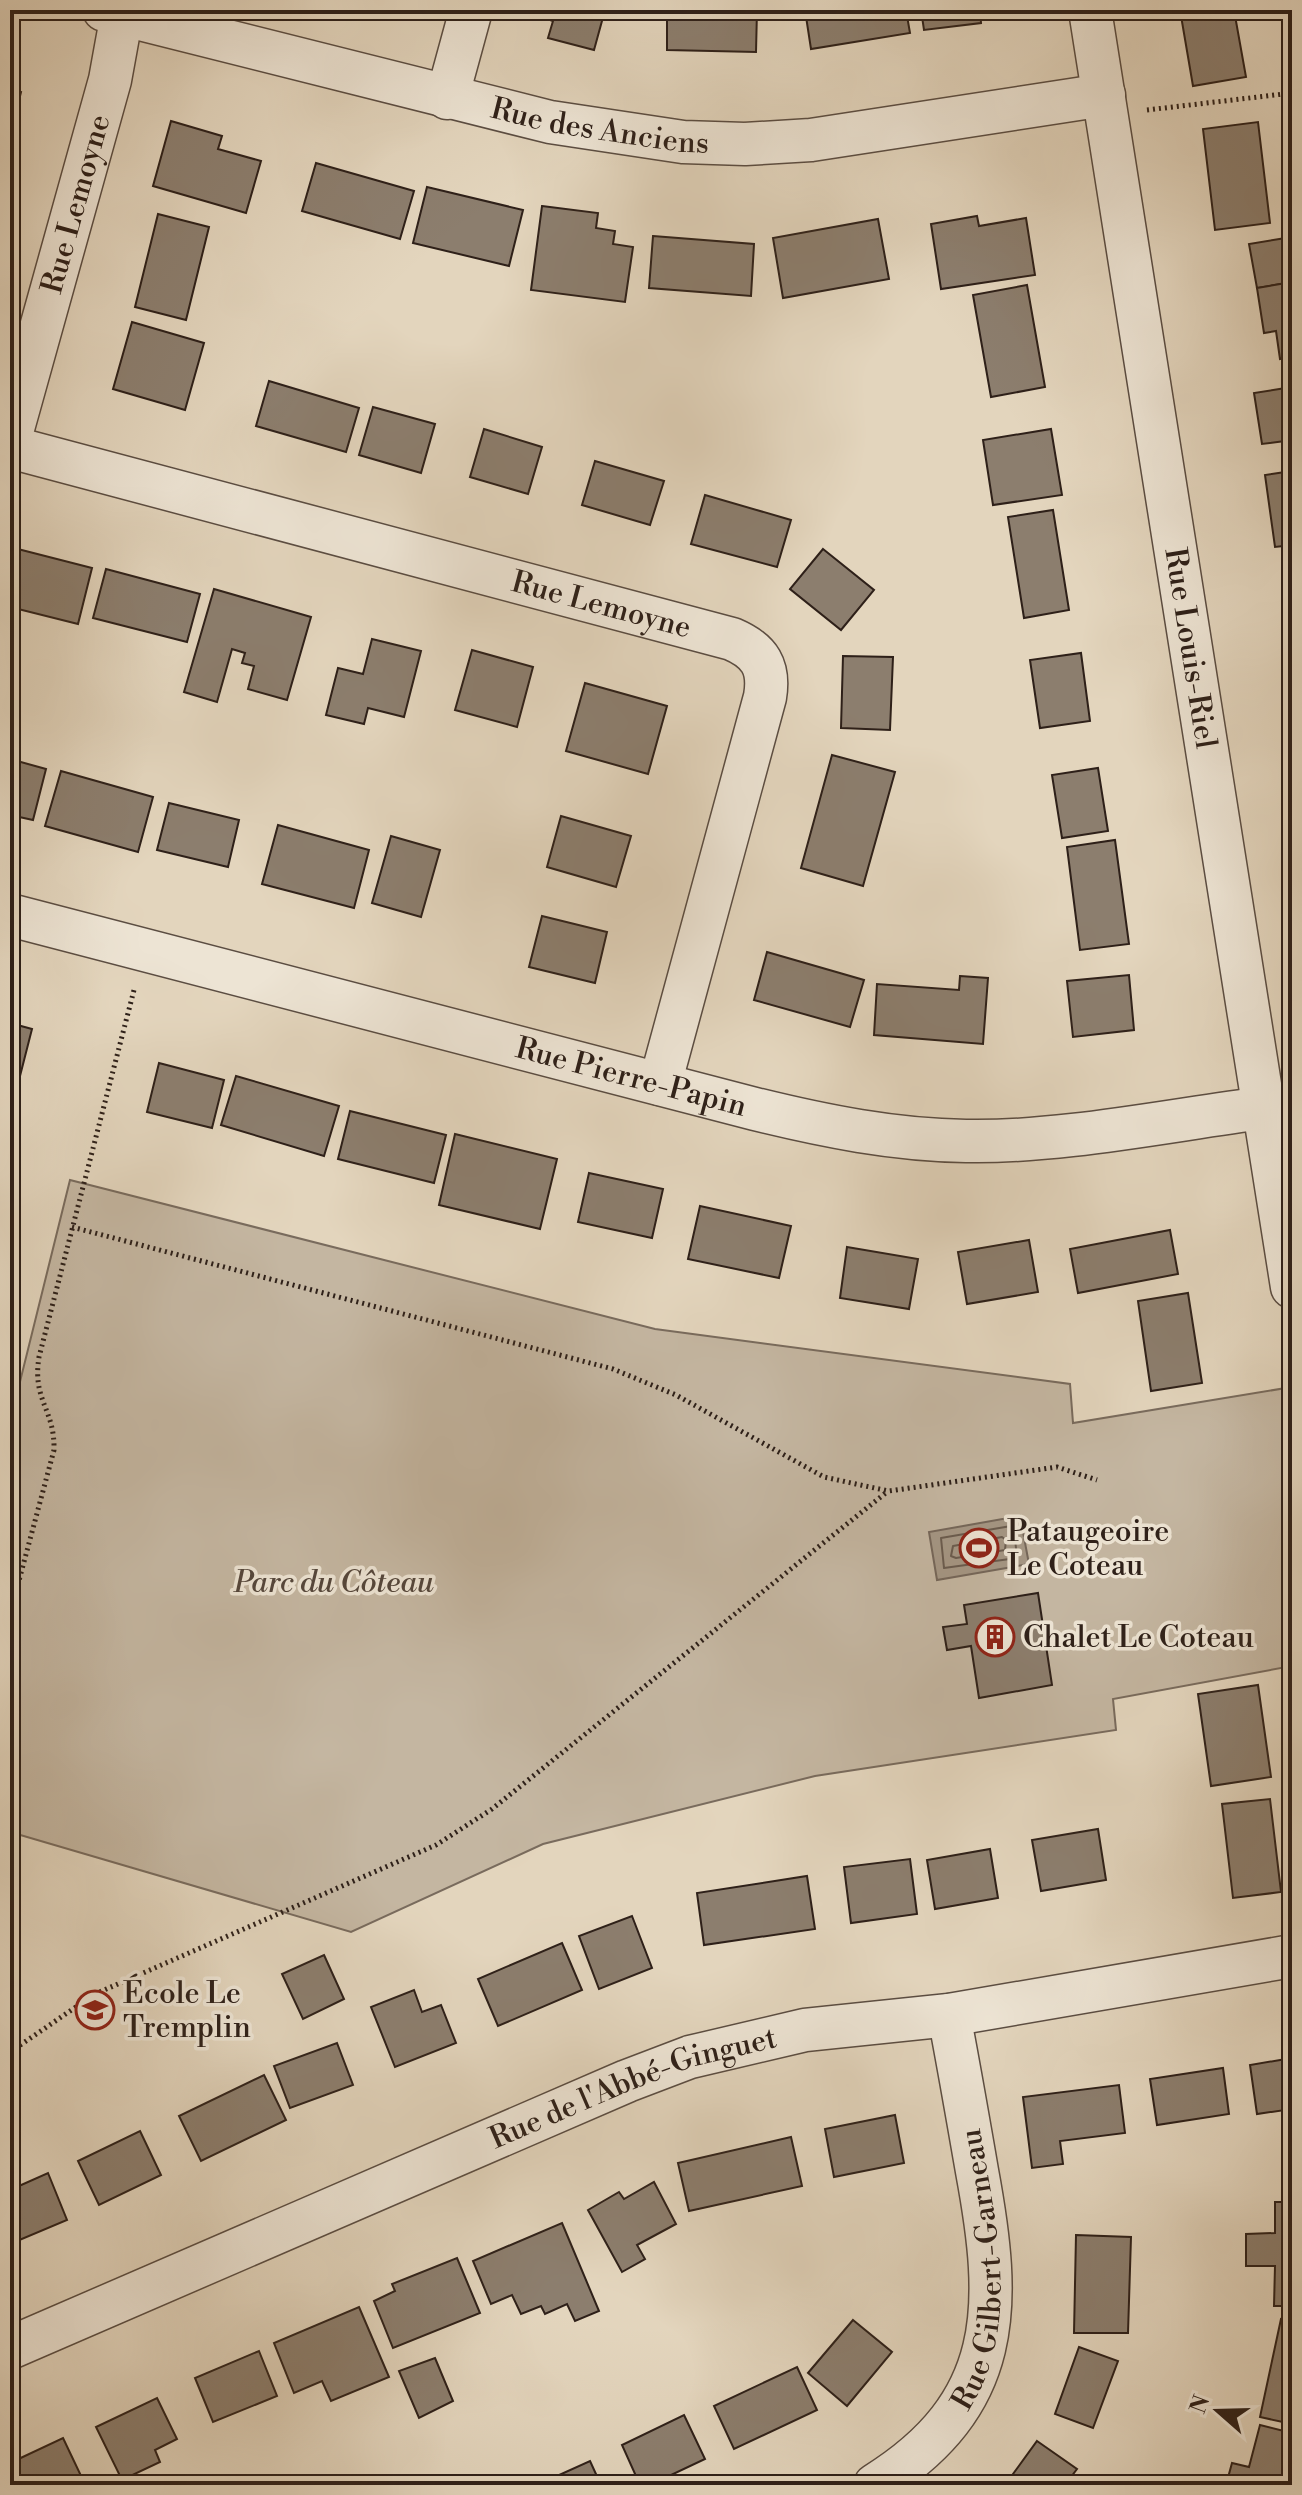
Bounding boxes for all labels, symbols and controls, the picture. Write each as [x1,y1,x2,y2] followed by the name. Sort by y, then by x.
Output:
[487,90,709,163] street label: Rue des Anciens
[33,110,119,298] street label: Rue Lemoyne
[1155,545,1225,751] street label: Rue Louis-Riel
[507,563,695,647] street label: Rue Lemoyne
[511,1029,751,1126] street label: Rue Pierre-Papin
[1007,1513,1169,1585] place label: Pataugeoire Le Coteau
[958,1527,1000,1569] sports icon: Pataugeoire Le Coteau
[233,1564,434,1602] park label: Parc du Côteau
[974,1616,1016,1658] building icon: Chalet Le Coteau
[1023,1619,1254,1657] place label: Chalet Le Coteau
[123,1973,251,2047] place label: École Le Tremplin
[74,1989,116,2031] school or university icon: École Le Tremplin
[484,2019,781,2158] street label: Rue de l'Abbé-Ginguet
[944,2126,1011,2417] street label: Rue Gilbert-Garneau
[1178,2371,1258,2451] north arrow
[1185,2391,1216,2417] text: N

